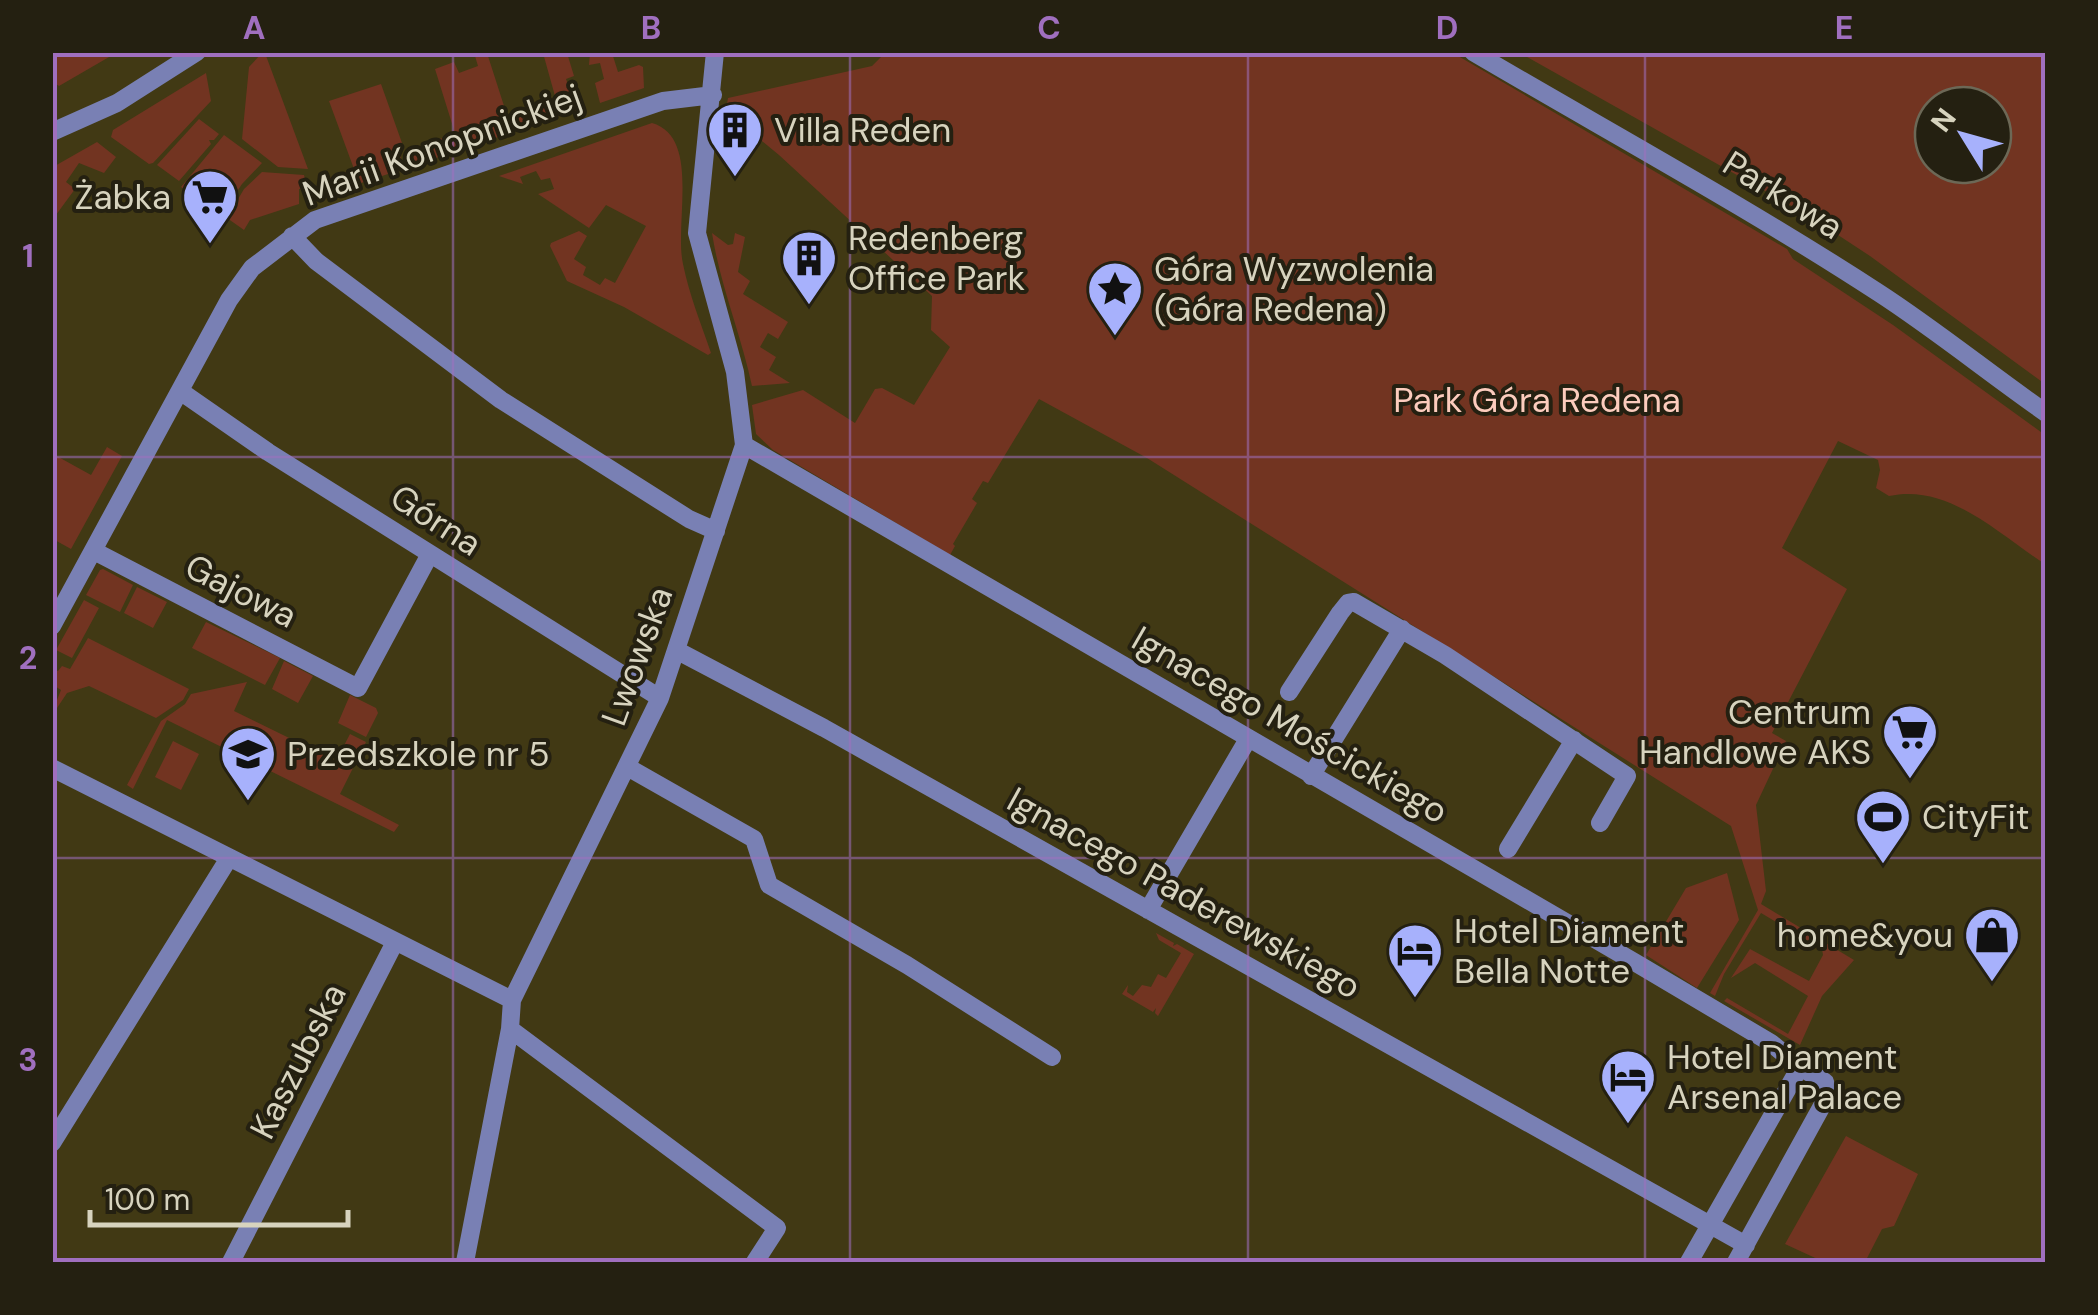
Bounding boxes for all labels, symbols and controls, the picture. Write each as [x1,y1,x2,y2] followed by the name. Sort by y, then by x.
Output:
[243,7,265,49] text: A
[641,7,661,49] text: B
[1037,7,1061,49] text: C
[1436,7,1458,49] text: D
[1835,7,1853,49] text: E
[296,73,588,217] street label: Marii Konopnickiej
[1913,85,2013,185] north arrow
[705,100,765,179] building icon: Villa Reden
[1923,101,1964,140] text: N
[774,107,951,153] place label: Villa Reden
[1714,140,1852,250] street label: Parkowa
[180,167,240,246] supermarket icon: Żabka
[75,174,171,220] place label: Żabka
[848,215,1025,301] place label: Redenberg Office Park
[779,228,839,307] building icon: Redenberg Office Park
[22,235,34,277] text: 1
[1154,246,1434,332] place label: Góra Wyzwolenia (Góra Redena)
[1085,259,1145,338] place icon: Góra Wyzwolenia (Góra Redena)
[1393,377,1681,423] park label: Park Góra Redena
[382,474,490,566] street label: Górna
[177,543,305,639] street label: Gajowa
[591,580,683,732] street label: Lwowska
[1124,616,1456,834] street label: Ignacego Mościckiego
[19,637,37,679] text: 2
[1639,689,1871,775] place label: Centrum Handlowe AKS
[1880,702,1940,781] supermarket icon: Centrum Handlowe AKS
[218,724,278,803] school or university icon: Przedszkole nr 5
[287,731,550,777] place label: Przedszkole nr 5
[999,777,1369,1009] street label: Ignacego Paderewskiego
[1853,787,1913,866] sports icon: CityFit
[1922,794,2030,840] place label: CityFit
[1962,905,2022,984] shop icon: home&you
[1454,908,1685,994] place label: Hotel Diament Bella Notte
[1777,912,1953,958] place label: home&you
[1385,921,1445,1000] hotel icon: Hotel Diament Bella Notte
[239,976,357,1146] street label: Kaszubska
[1667,1034,1902,1120] place label: Hotel Diament Arsenal Palace
[18,1039,38,1081] text: 3
[1598,1047,1658,1126] hotel icon: Hotel Diament Arsenal Palace
[90,1165,348,1227] scale bar
[105,1180,190,1219] text: 100 m

